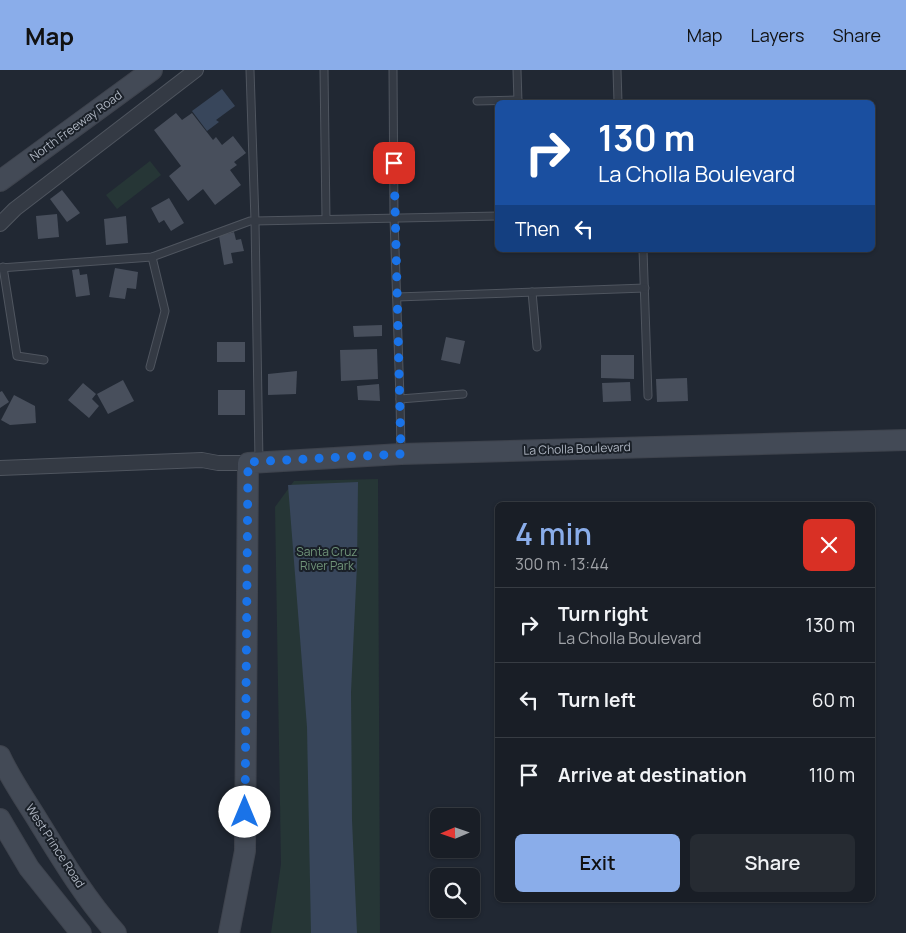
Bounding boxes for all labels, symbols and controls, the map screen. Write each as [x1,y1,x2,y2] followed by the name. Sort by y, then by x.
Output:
[25,19,74,52] text: Map
[687,23,722,47] text: Map
[750,23,804,47] text: Layers
[832,23,881,47] text: Share
[26,86,125,165] street label: North Freeway Road
[598,114,695,162] text: 130 m
[515,120,580,185] icon: right
[373,142,415,184] pin
[380,149,408,177] icon: arrive
[598,159,795,189] text: La Cholla Boulevard
[570,215,598,243] icon: left
[515,216,560,242] text: Then
[523,438,631,459] street label: La Cholla Boulevard
[515,513,592,554] text: 4 min
[803,519,855,571] button: close
[296,543,358,574] park label: Santa Cruz River Park
[515,553,609,575] text: 300 m · 13:44
[558,601,648,627] text: Turn right
[515,611,543,639] icon: right
[806,612,855,638] text: 130 m
[558,627,701,649] text: La Cholla Boulevard
[515,686,543,714] icon: left
[558,687,636,713] text: Turn left
[812,687,855,713] text: 60 m
[515,761,543,789] icon: arrive
[558,762,747,788] text: Arrive at destination
[809,762,855,788] text: 110 m
[218,785,270,837] position arrow
[22,801,89,891] street label: West Prince Road
[430,808,480,858] north arrow
[430,808,480,918] map controls
[515,834,680,892] button: Exit
[690,834,855,892] button: Share
[430,868,480,918] button: search

